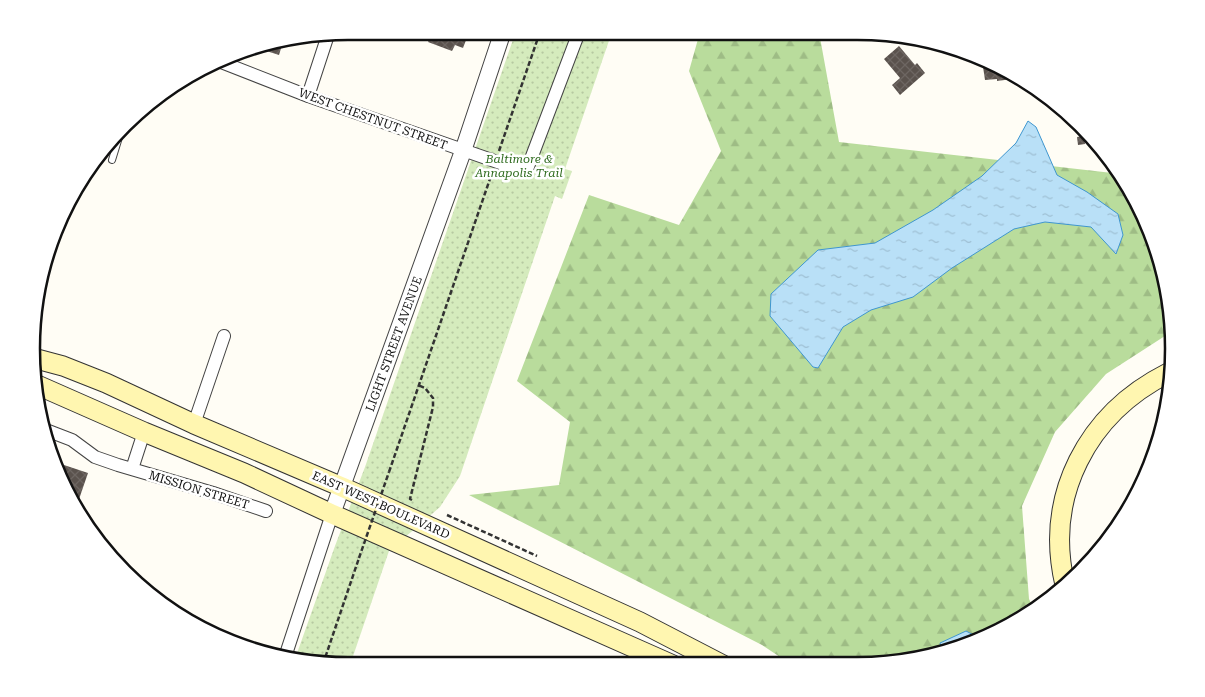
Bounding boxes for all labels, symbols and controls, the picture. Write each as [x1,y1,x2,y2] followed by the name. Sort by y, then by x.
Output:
[297,86,449,152] street label: WEST CHESTNUT STREET
[474,152,563,180] park label: Baltimore & Annapolis Trail
[363,274,425,414] street label: LIGHT STREET AVENUE
[147,468,251,512] street label: MISSION STREET
[310,468,452,542] street label: EAST WEST BOULEVARD

